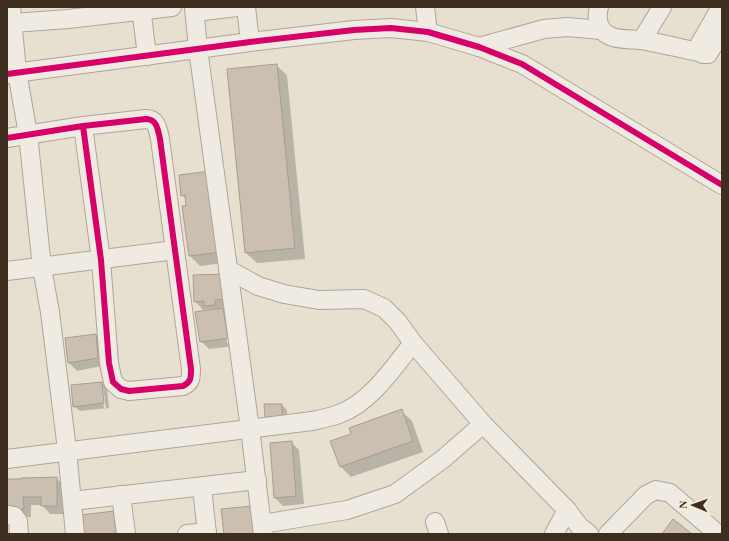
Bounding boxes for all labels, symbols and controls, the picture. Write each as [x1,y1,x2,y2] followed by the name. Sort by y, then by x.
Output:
[673,485,713,525] north arrow
[677,500,689,509] text: N

